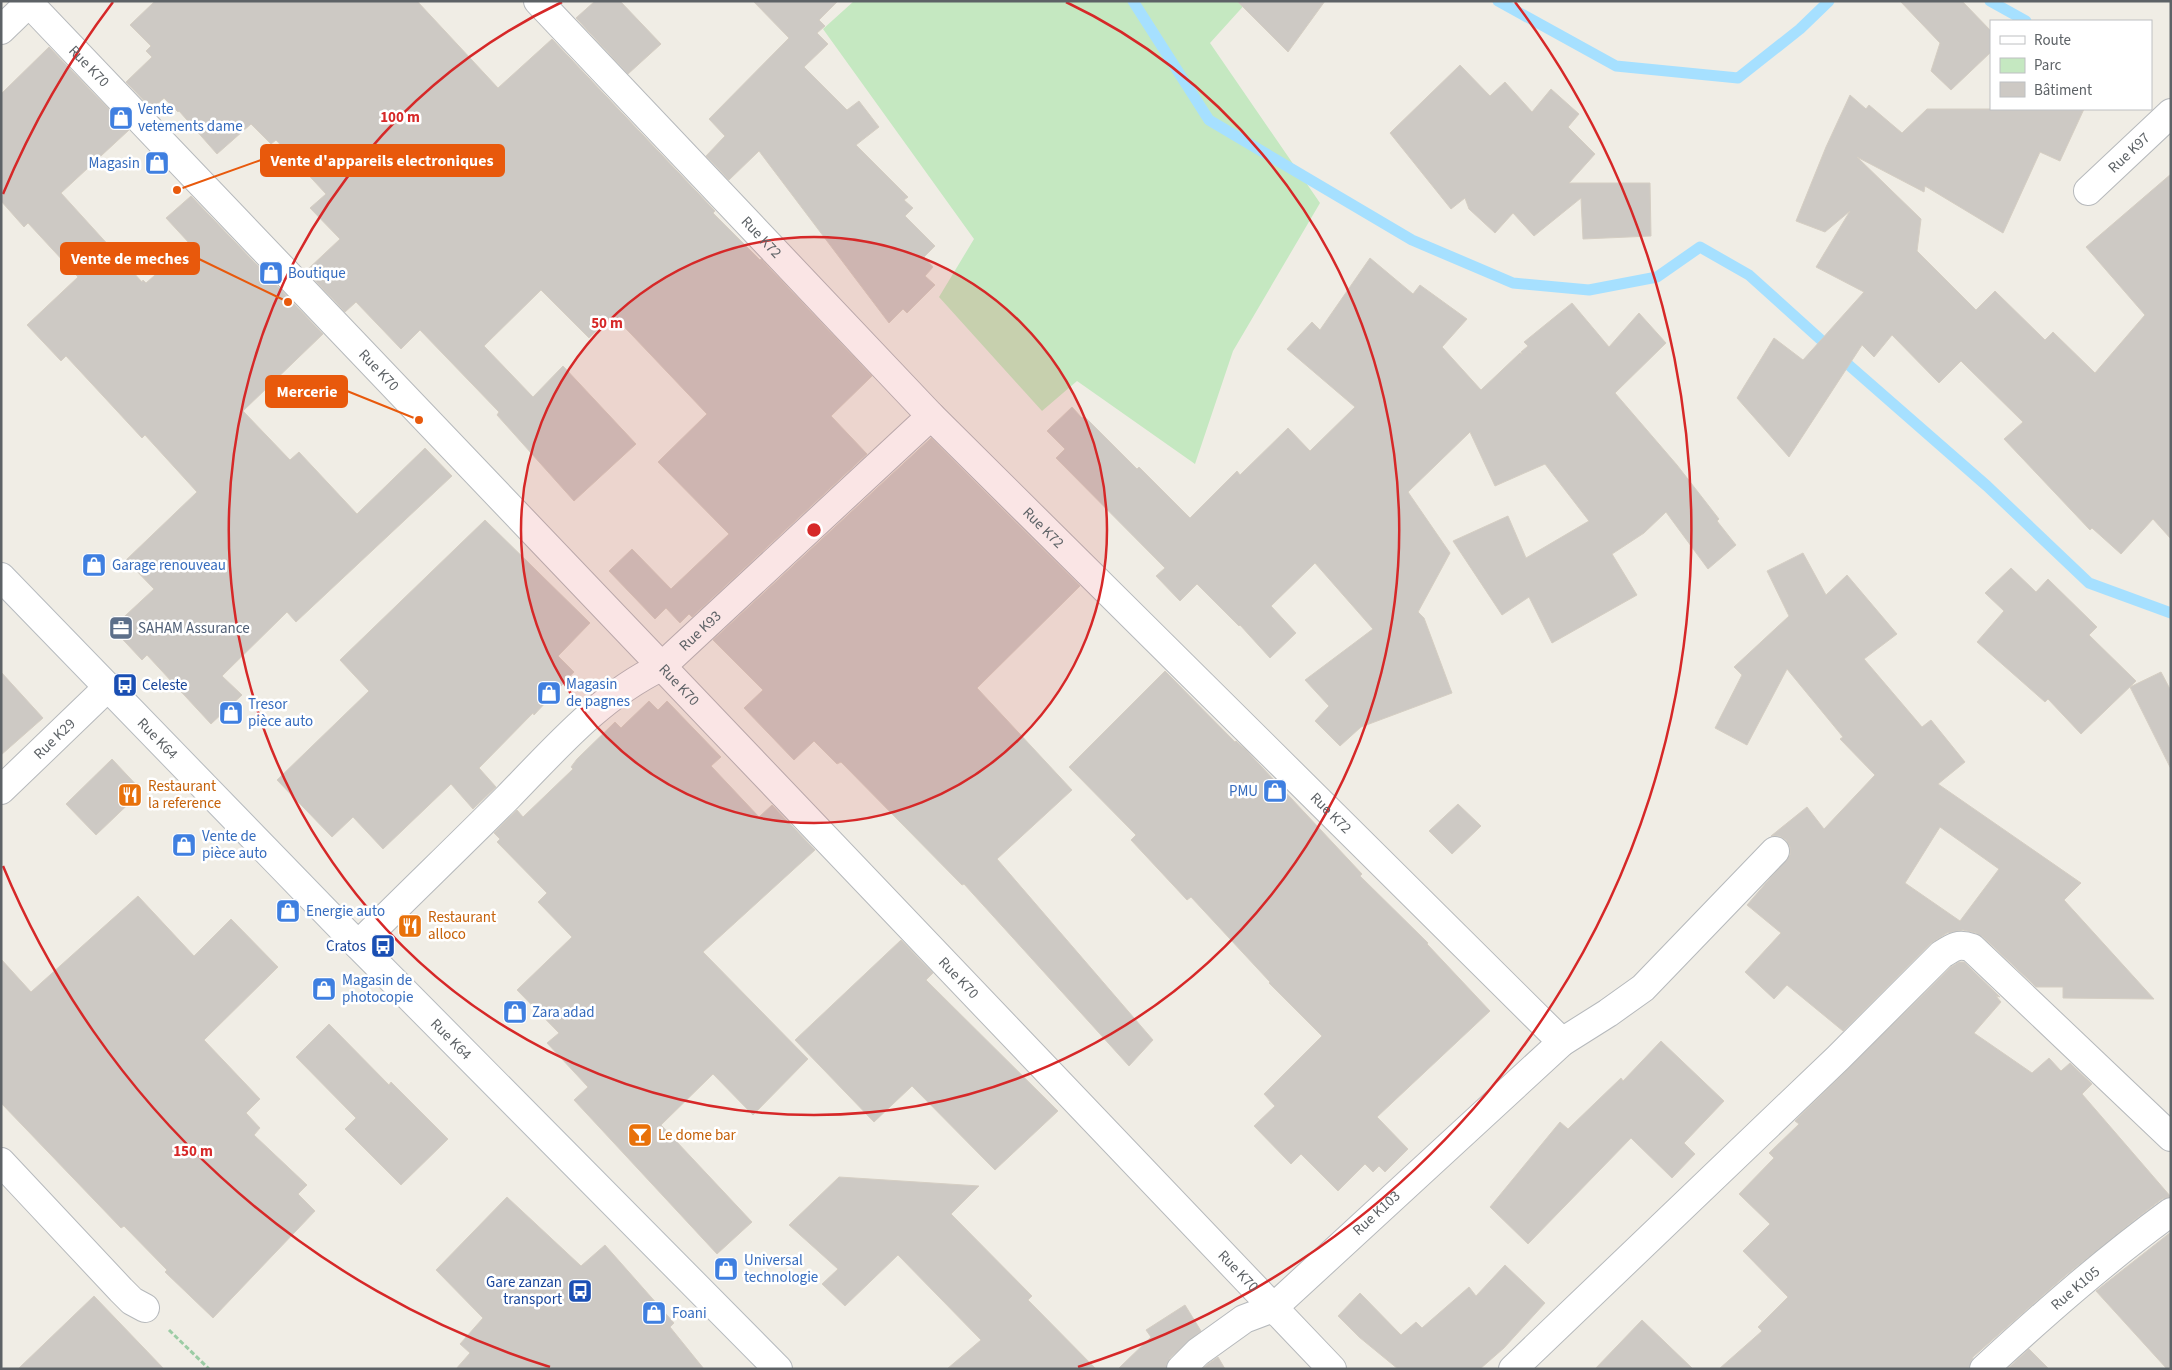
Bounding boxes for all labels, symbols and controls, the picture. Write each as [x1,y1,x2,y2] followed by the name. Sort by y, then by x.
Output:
[1990,20,2152,110] legend
[2034,30,2071,51] text: Route
[64,40,114,92] street label: Rue K70
[2034,55,2061,76] text: Parc
[2034,80,2092,101] text: Bâtiment
[138,99,243,137] place label: Vente vetements dame
[108,105,134,131] shop icon: Vente vetements dame
[380,107,420,128] text: 100 m
[2103,128,2155,178] street label: Rue K97
[261,145,504,176] callout: Vente d'appareils electroniques
[144,150,170,176] shop icon: Magasin
[269,150,494,172] text: Vente d'appareils electroniques
[88,153,140,174] place label: Magasin
[736,211,787,263] street label: Rue K72
[61,243,199,274] callout: Vente de meches
[70,248,189,270] text: Vente de meches
[258,260,284,286] shop icon: Boutique
[288,263,346,284] place label: Boutique
[591,313,623,334] text: 50 m
[354,344,404,396] street label: Rue K70
[266,376,347,407] callout: Mercerie
[276,381,338,403] text: Mercerie
[1018,502,1069,553] street label: Rue K72
[805,521,823,539] centre of rings
[81,552,107,578] shop icon: Garage renouveau
[112,555,226,576] place label: Garage renouveau
[674,606,726,656] street label: Rue K93
[108,615,134,641] office icon: SAHAM Assurance
[138,618,250,639] place label: SAHAM Assurance
[654,659,704,710] street label: Rue K70
[112,672,138,698] bus stop icon: Celeste
[566,674,630,712] place label: Magasin de pagnes
[142,675,188,696] place label: Celeste
[536,680,562,706] shop icon: Magasin de pagnes
[248,694,313,732] place label: Tresor pièce auto
[218,700,244,726] shop icon: Tresor pièce auto
[29,713,80,764] street label: Rue K29
[132,713,183,764] street label: Rue K64
[148,776,221,814] place label: Restaurant la reference
[1262,778,1288,804] shop icon: PMU
[1229,781,1258,802] place label: PMU
[117,782,143,808] restaurant icon: Restaurant la reference
[1306,787,1356,838] street label: Rue K72
[202,826,267,864] place label: Vente de pièce auto
[171,832,197,858] shop icon: Vente de pièce auto
[275,898,301,924] shop icon: Energie auto
[306,901,385,922] place label: Energie auto
[428,907,496,945] place label: Restaurant alloco
[397,913,423,939] restaurant icon: Restaurant alloco
[370,933,396,959] bus stop icon: Cratos
[326,936,366,957] place label: Cratos
[934,952,984,1003] street label: Rue K70
[342,970,413,1008] place label: Magasin de photocopie
[311,976,337,1002] shop icon: Magasin de photocopie
[502,999,528,1025] shop icon: Zara adad
[532,1002,595,1023] place label: Zara adad
[426,1014,477,1065] street label: Rue K64
[627,1122,653,1148] bar icon: Le dome bar
[658,1125,737,1146] place label: Le dome bar
[173,1141,213,1162] text: 150 m
[1348,1186,1405,1240] street label: Rue K103
[1213,1245,1264,1296] street label: Rue K70
[744,1250,818,1288] place label: Universal technologie
[713,1256,739,1282] shop icon: Universal technologie
[2046,1261,2104,1315] street label: Rue K105
[486,1272,562,1310] place label: Gare zanzan transport
[567,1278,593,1304] bus stop icon: Gare zanzan transport
[641,1300,667,1326] shop icon: Foani
[672,1303,707,1324] place label: Foani

